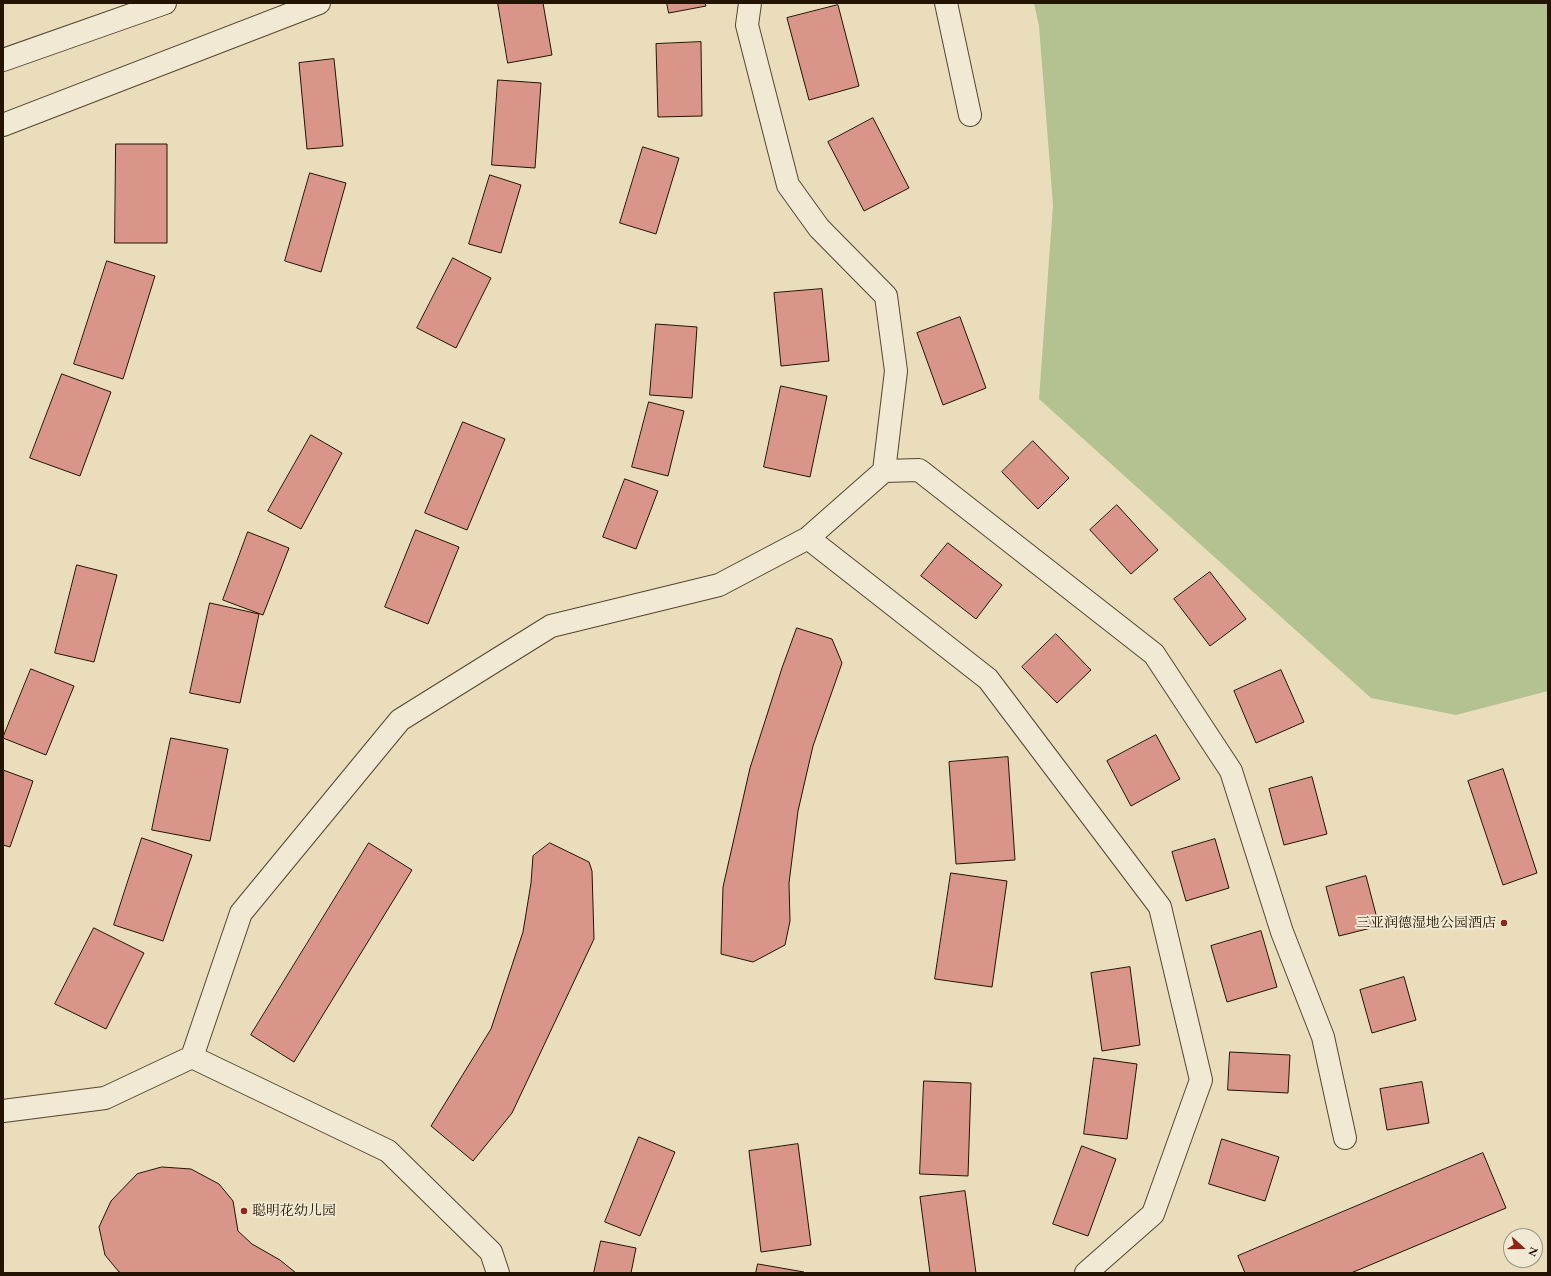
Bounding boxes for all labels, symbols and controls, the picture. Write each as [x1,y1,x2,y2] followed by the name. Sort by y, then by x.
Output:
[1356,915,1496,931] place label: 三亚润德湿地公园酒店
[1499,918,1509,928] marker: 三亚润德湿地公园酒店
[252,1203,336,1219] place label: 聪明花幼儿园
[239,1206,249,1216] marker: 聪明花幼儿园
[1503,1228,1543,1268] north arrow
[1525,1245,1541,1259] text: N

